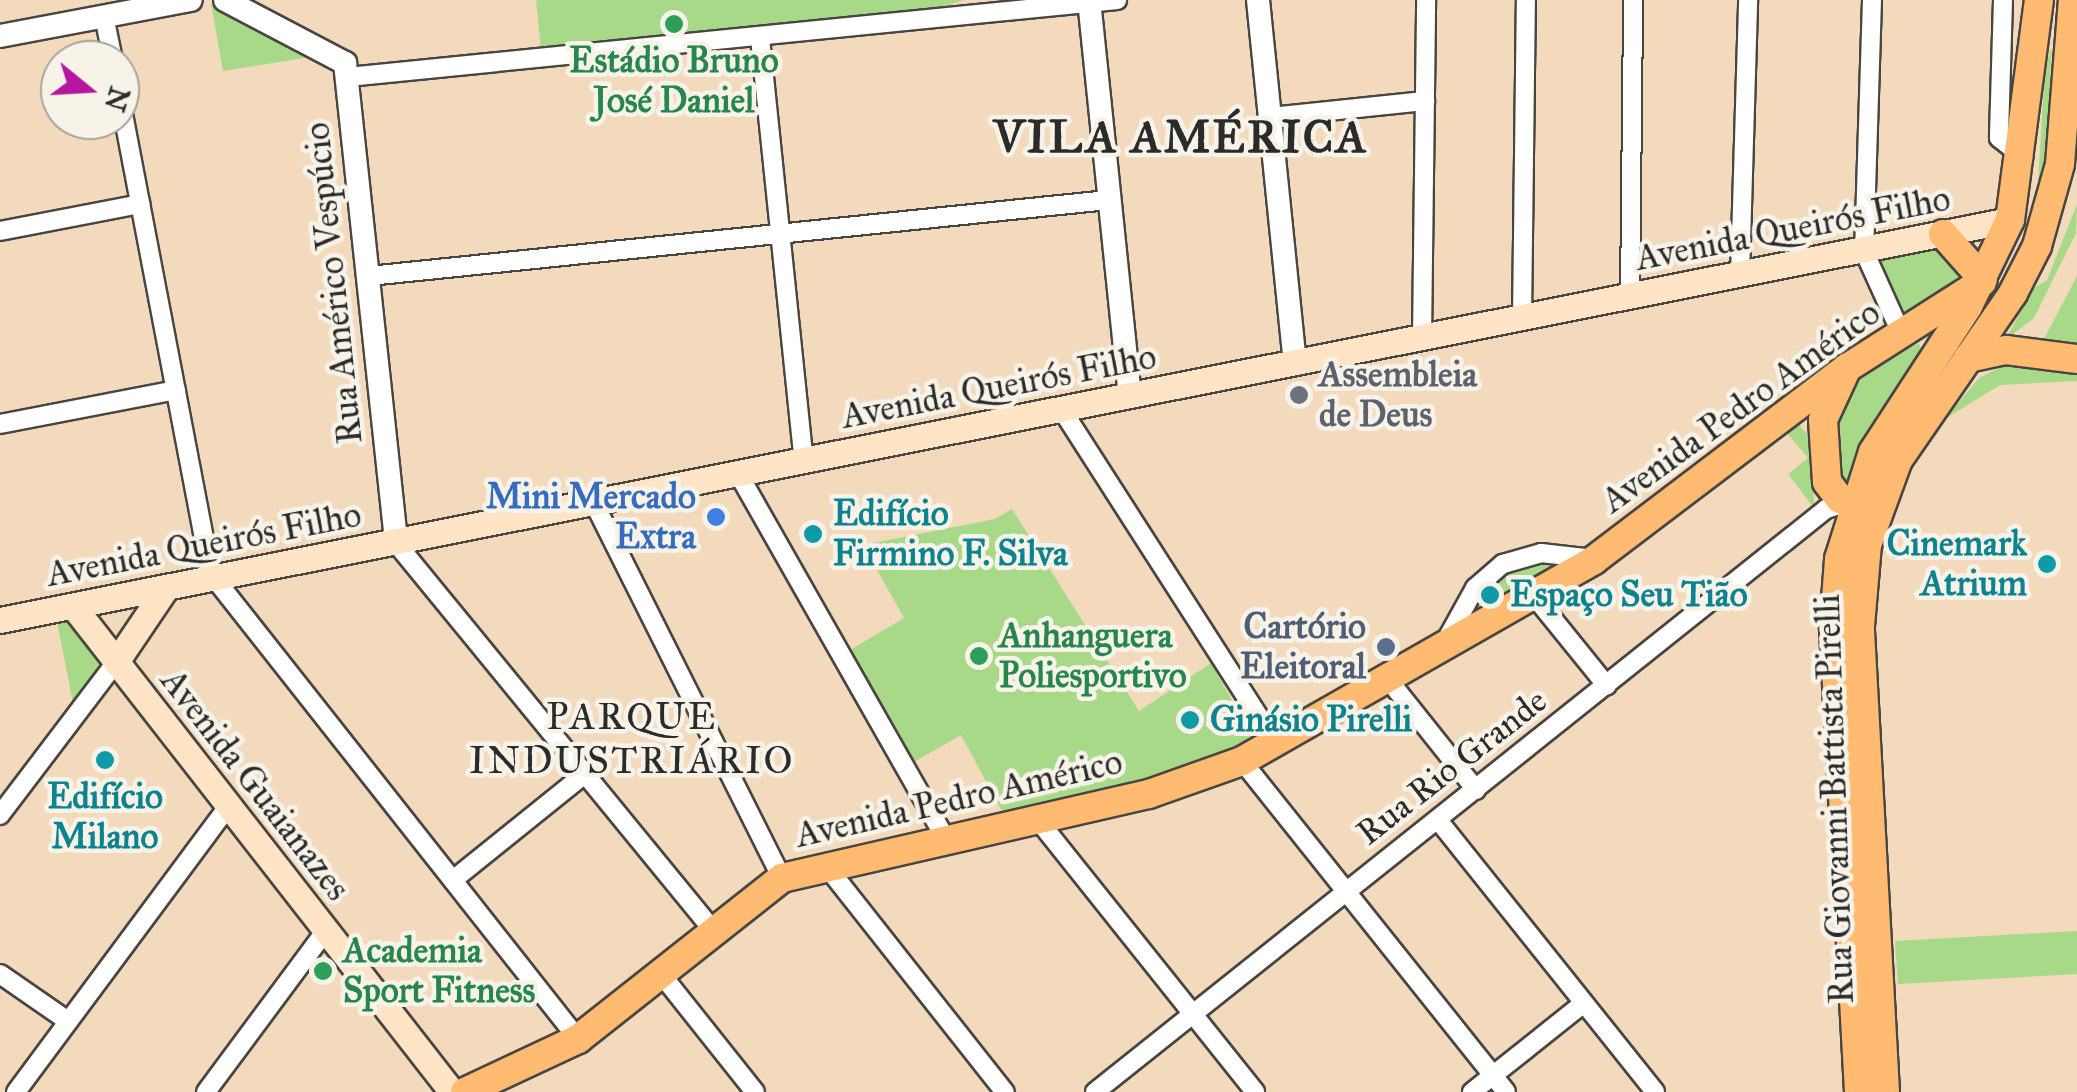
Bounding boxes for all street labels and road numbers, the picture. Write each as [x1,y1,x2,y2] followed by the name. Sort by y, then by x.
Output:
[296,120,372,446] street label: Rua Américo Vespúcio
[1632,178,1954,280] street label: Avenida Queirós Filho
[1594,292,1888,522] street label: Avenida Pedro Américo
[838,336,1160,438] street label: Avenida Queirós Filho
[43,494,365,596] street label: Avenida Queirós Filho
[1807,593,1863,1005] street label: Rua Giovanni Battista Pirelli
[152,661,358,909] street label: Avenida Guaianazes
[1349,680,1555,854] street label: Rua Rio Grande
[792,741,1126,857] street label: Avenida Pedro Américo

